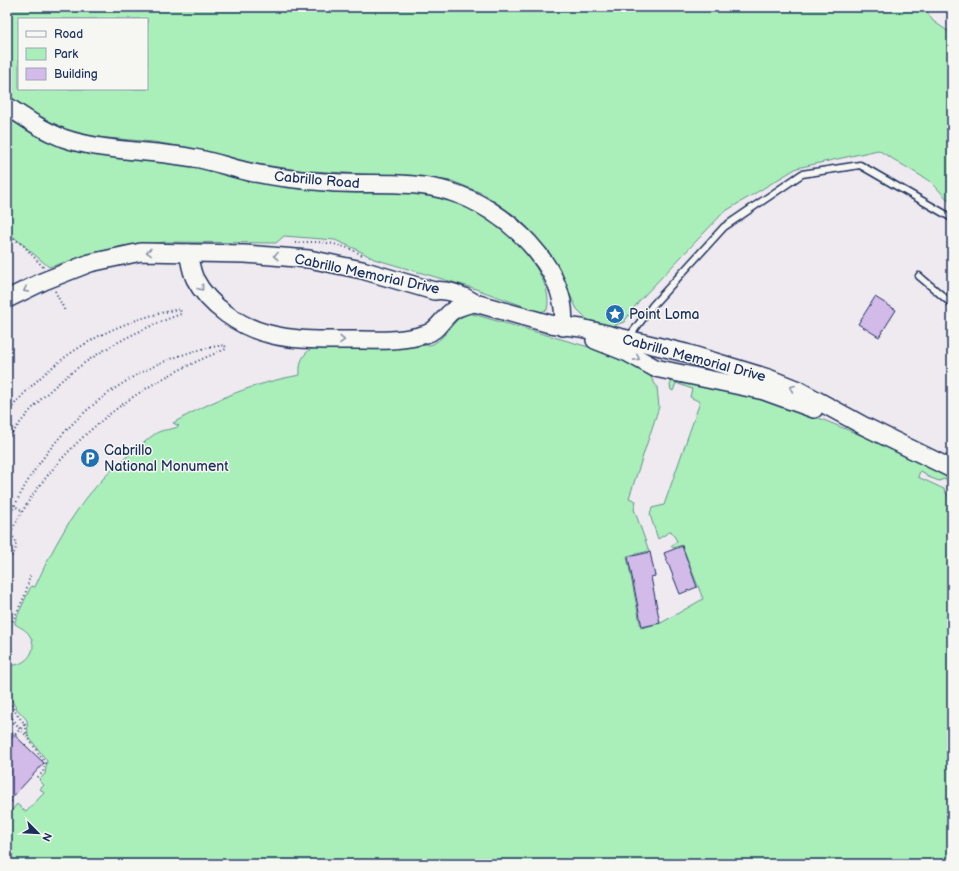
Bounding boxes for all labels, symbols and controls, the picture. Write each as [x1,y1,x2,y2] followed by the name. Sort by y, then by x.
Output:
[18,18,148,90] legend
[54,27,83,42] text: Road
[54,47,78,62] text: Park
[54,67,98,82] text: Building
[274,168,360,192] street label: Cabrillo Road
[146,248,152,256] one-way arrow
[293,250,441,298] street label: Cabrillo Memorial Drive
[273,252,279,260] one-way arrow
[197,284,204,291] one-way arrow
[22,285,30,293] one-way arrow
[604,303,626,325] place icon: Point Loma
[629,306,700,323] place label: Point Loma
[620,331,768,385] street label: Cabrillo Memorial Drive
[339,336,345,344] one-way arrow
[633,354,640,361] one-way arrow
[789,384,796,392] one-way arrow
[104,442,229,475] place label: Cabrillo National Monument
[79,447,101,469] parking icon: Cabrillo National Monument
[18,813,58,853] north arrow
[39,830,54,843] text: N

